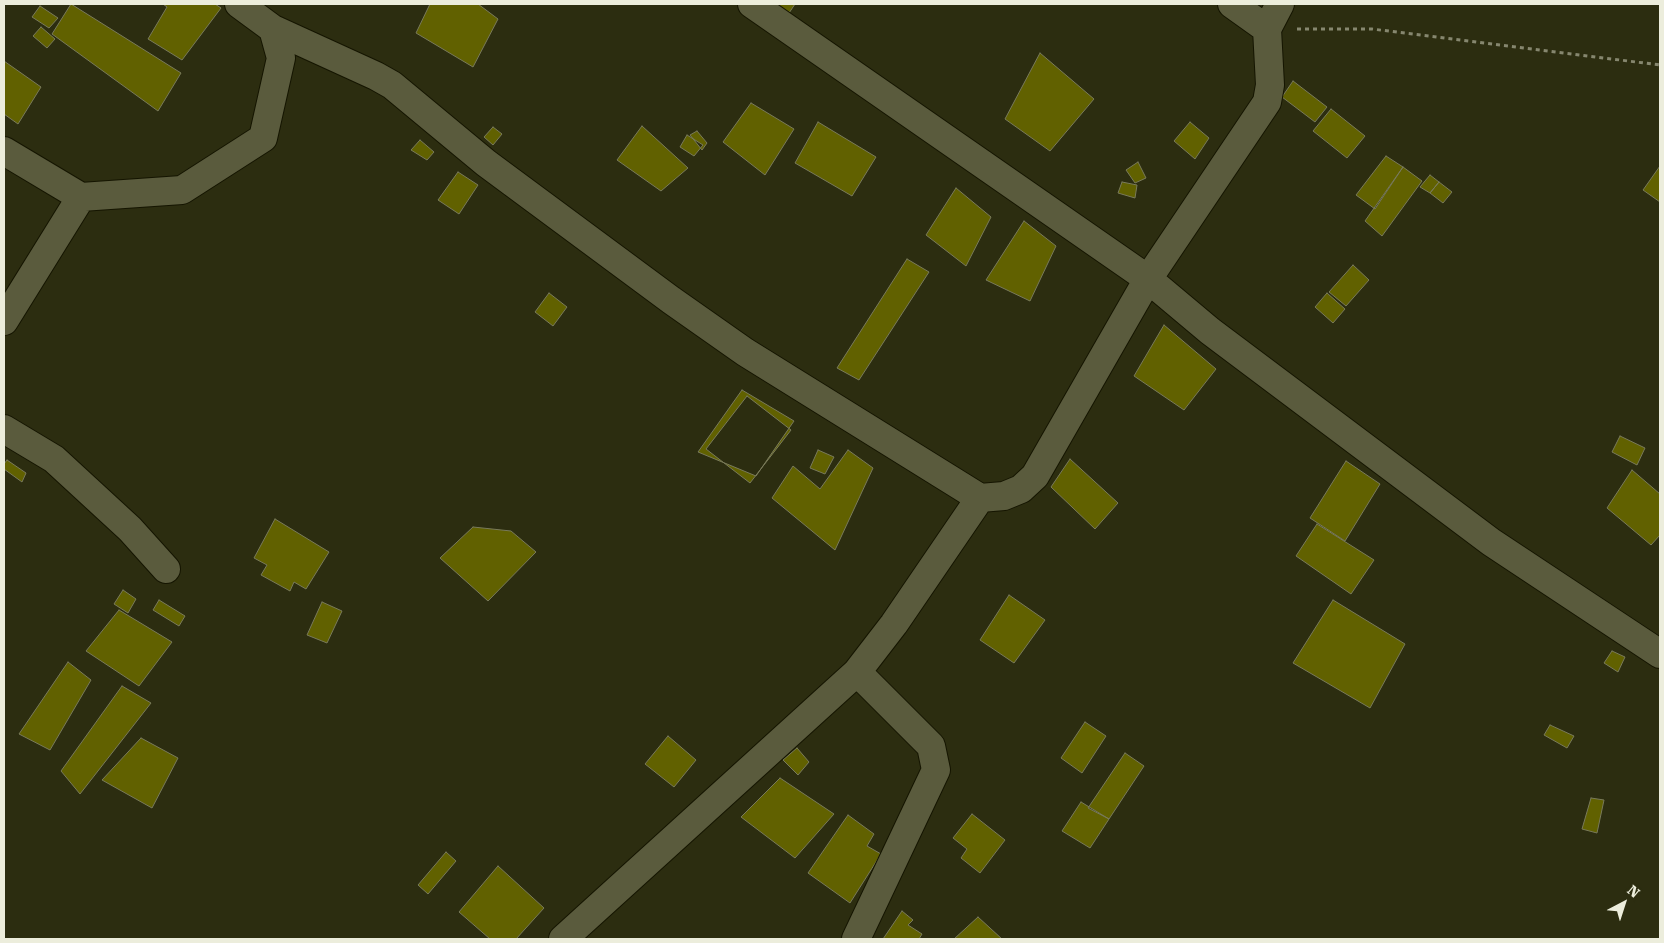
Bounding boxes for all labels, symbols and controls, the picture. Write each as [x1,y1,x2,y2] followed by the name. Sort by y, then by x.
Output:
[1599,878,1649,928] north arrow
[1624,882,1643,901] text: N

